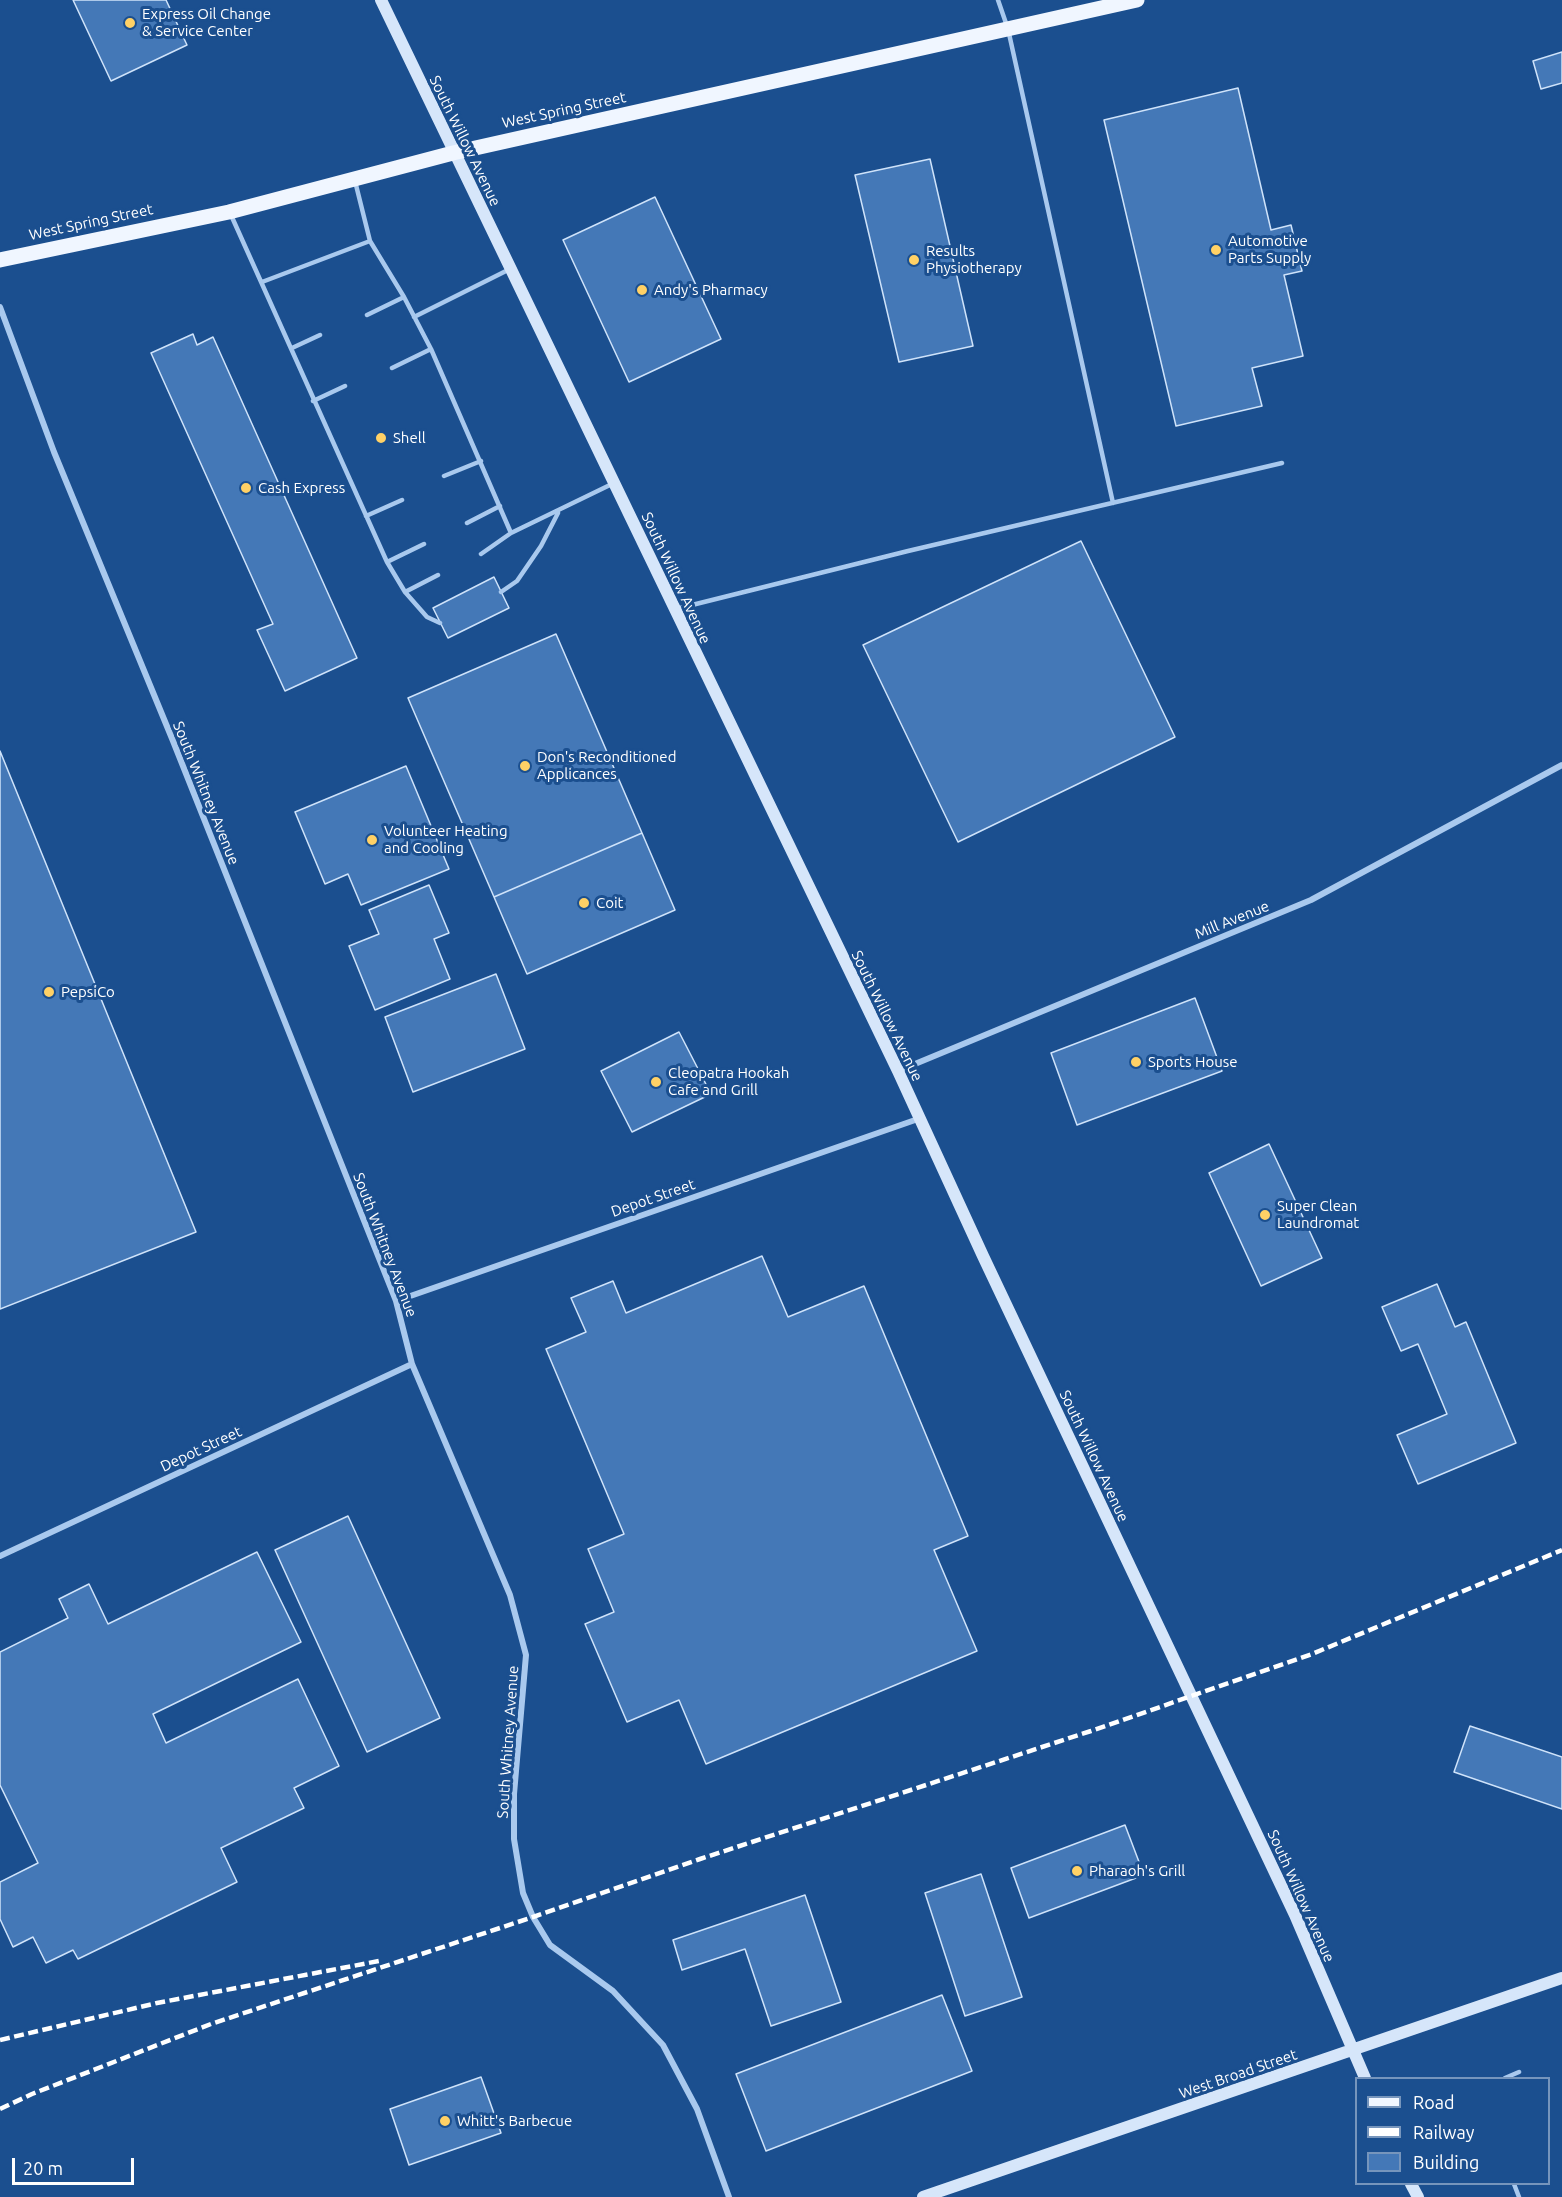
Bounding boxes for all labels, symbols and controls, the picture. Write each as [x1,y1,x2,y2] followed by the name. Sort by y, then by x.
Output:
[142,5,271,40] place label: Express Oil Change & Service Center
[123,16,137,30] marker: Express Oil Change & Service Center
[426,73,504,209] street label: South Willow Avenue
[500,88,628,132] street label: West Spring Street
[27,200,155,244] street label: West Spring Street
[1228,232,1311,267] place label: Automotive Parts Supply
[926,242,1022,277] place label: Results Physiotherapy
[1209,243,1223,257] marker: Automotive Parts Supply
[907,253,921,267] marker: Results Physiotherapy
[654,281,768,299] place label: Andy's Pharmacy
[635,283,649,297] marker: Andy's Pharmacy
[393,429,426,447] place label: Shell
[374,431,388,445] marker: Shell
[258,479,345,497] place label: Cash Express
[239,481,253,495] marker: Cash Express
[638,509,714,647] street label: South Willow Avenue
[169,719,243,867] street label: South Whitney Avenue
[537,748,676,783] place label: Don's Reconditioned Applicances
[518,759,532,773] marker: Don's Reconditioned Applicances
[384,822,508,857] place label: Volunteer Heating and Cooling
[365,833,379,847] marker: Volunteer Heating and Cooling
[596,894,623,912] place label: Coit
[577,896,591,910] marker: Coit
[1192,897,1272,943] street label: Mill Avenue
[848,948,926,1084] street label: South Willow Avenue
[61,983,115,1001] place label: PepsiCo
[42,985,56,999] marker: PepsiCo
[1148,1053,1238,1071] place label: Sports House
[1129,1055,1143,1069] marker: Sports House
[668,1064,789,1099] place label: Cleopatra Hookah Cafe and Grill
[649,1075,663,1089] marker: Cleopatra Hookah Cafe and Grill
[349,1170,421,1320] street label: South Whitney Avenue
[609,1175,697,1221] street label: Depot Street
[1277,1197,1359,1232] place label: Super Clean Laundromat
[1258,1208,1272,1222] marker: Super Clean Laundromat
[1056,1387,1132,1525] street label: South Willow Avenue
[157,1422,245,1476] street label: Depot Street
[494,1665,522,1819] street label: South Whitney Avenue
[1264,1827,1338,1965] street label: South Willow Avenue
[1089,1862,1185,1880] place label: Pharaoh's Grill
[1070,1864,1084,1878] marker: Pharaoh's Grill
[1177,2045,1299,2103] street label: West Broad Street
[1355,2077,1550,2185] legend
[1413,2092,1455,2112] text: Road
[457,2112,572,2130] place label: Whitt's Barbecue
[438,2114,452,2128] marker: Whitt's Barbecue
[1413,2122,1474,2142] text: Railway
[15,2146,136,2184] scale bar
[1413,2152,1479,2172] text: Building
[23,2158,63,2178] text: 20 m

